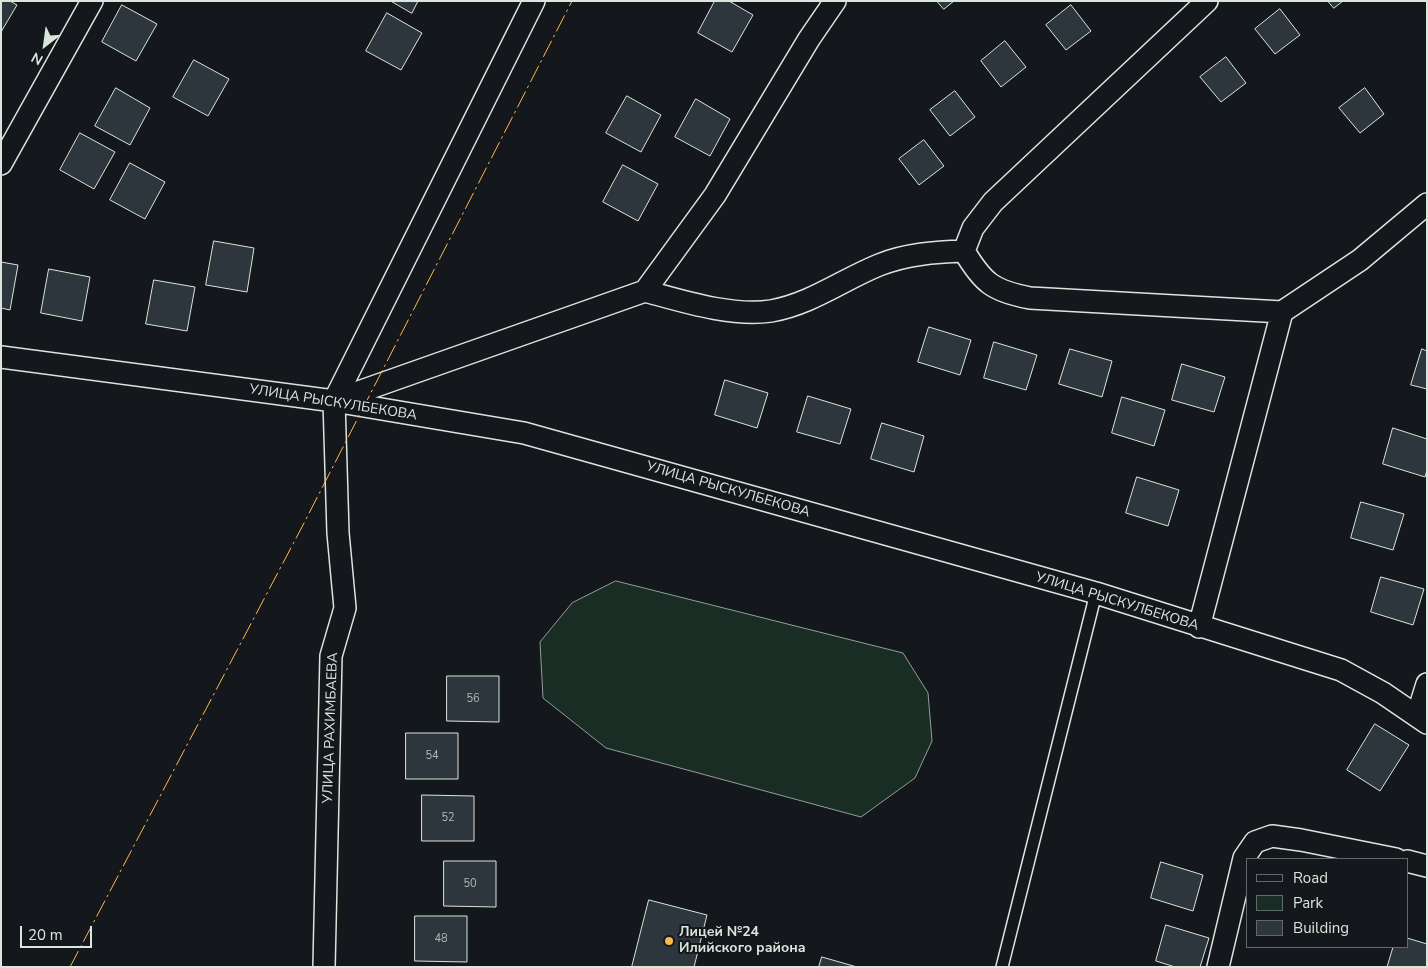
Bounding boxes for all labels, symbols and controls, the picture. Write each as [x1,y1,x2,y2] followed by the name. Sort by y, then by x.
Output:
[20,20,70,70] north arrow
[28,48,47,69] text: N
[248,381,418,425] street label: УЛИЦА РЫСКУЛБЕКОВА
[644,459,812,521] street label: УЛИЦА РЫСКУЛБЕКОВА
[1033,569,1201,635] street label: УЛИЦА РЫСКУЛБЕКОВА
[320,652,342,804] street label: УЛИЦА РАХИМБАЕВА
[466,692,480,706] house number: 56
[425,749,439,763] house number: 54
[441,811,455,825] house number: 52
[1246,858,1408,948] legend
[1293,868,1328,888] text: Road
[463,877,477,891] house number: 50
[1293,893,1323,913] text: Park
[22,916,95,948] scale bar
[1293,918,1349,938] text: Building
[28,925,63,945] text: 20 m
[679,925,806,958] place label: Лицей №24 Илийского района
[434,932,448,946] house number: 48
[663,935,675,947] marker: Лицей №24 Илийского района

